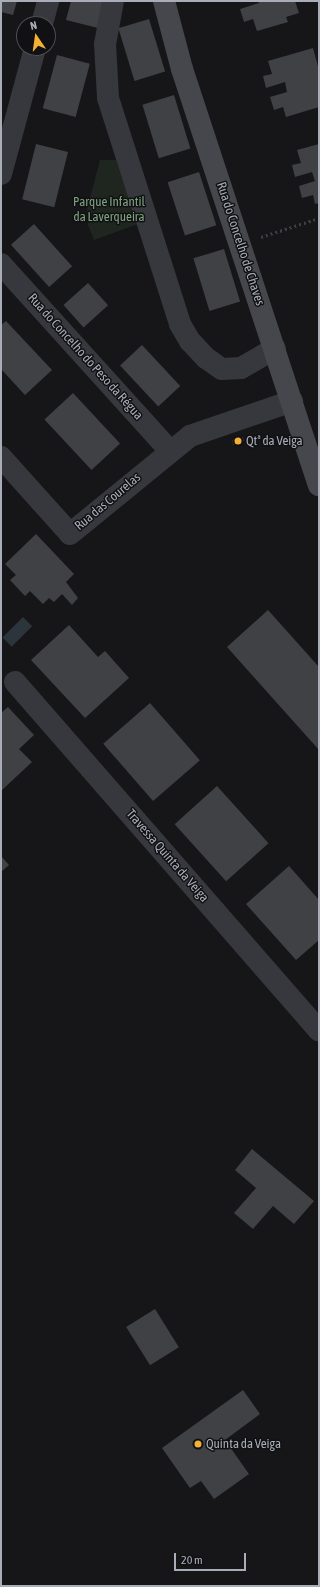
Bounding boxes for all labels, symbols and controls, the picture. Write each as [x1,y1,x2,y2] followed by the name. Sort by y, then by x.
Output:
[16,16,56,56] north arrow
[29,19,38,32] text: N
[213,180,267,308] street label: Rua do Concelho de Chaves
[73,195,145,226] park label: Parque Infantil da Laverqueira
[24,291,146,423] street label: Rua do Concelho do Peso da Régua
[246,433,303,449] place label: Qtª da Veiga
[233,436,243,446] marker: Qtª da Veiga
[72,470,144,534] street label: Rua das Courelas
[123,806,211,906] street label: Travessa Quinta da Veiga
[206,1436,281,1452] place label: Quinta da Veiga
[193,1439,203,1449] marker: Quinta da Veiga
[176,1545,248,1571] scale bar
[181,1553,203,1567] text: 20 m

